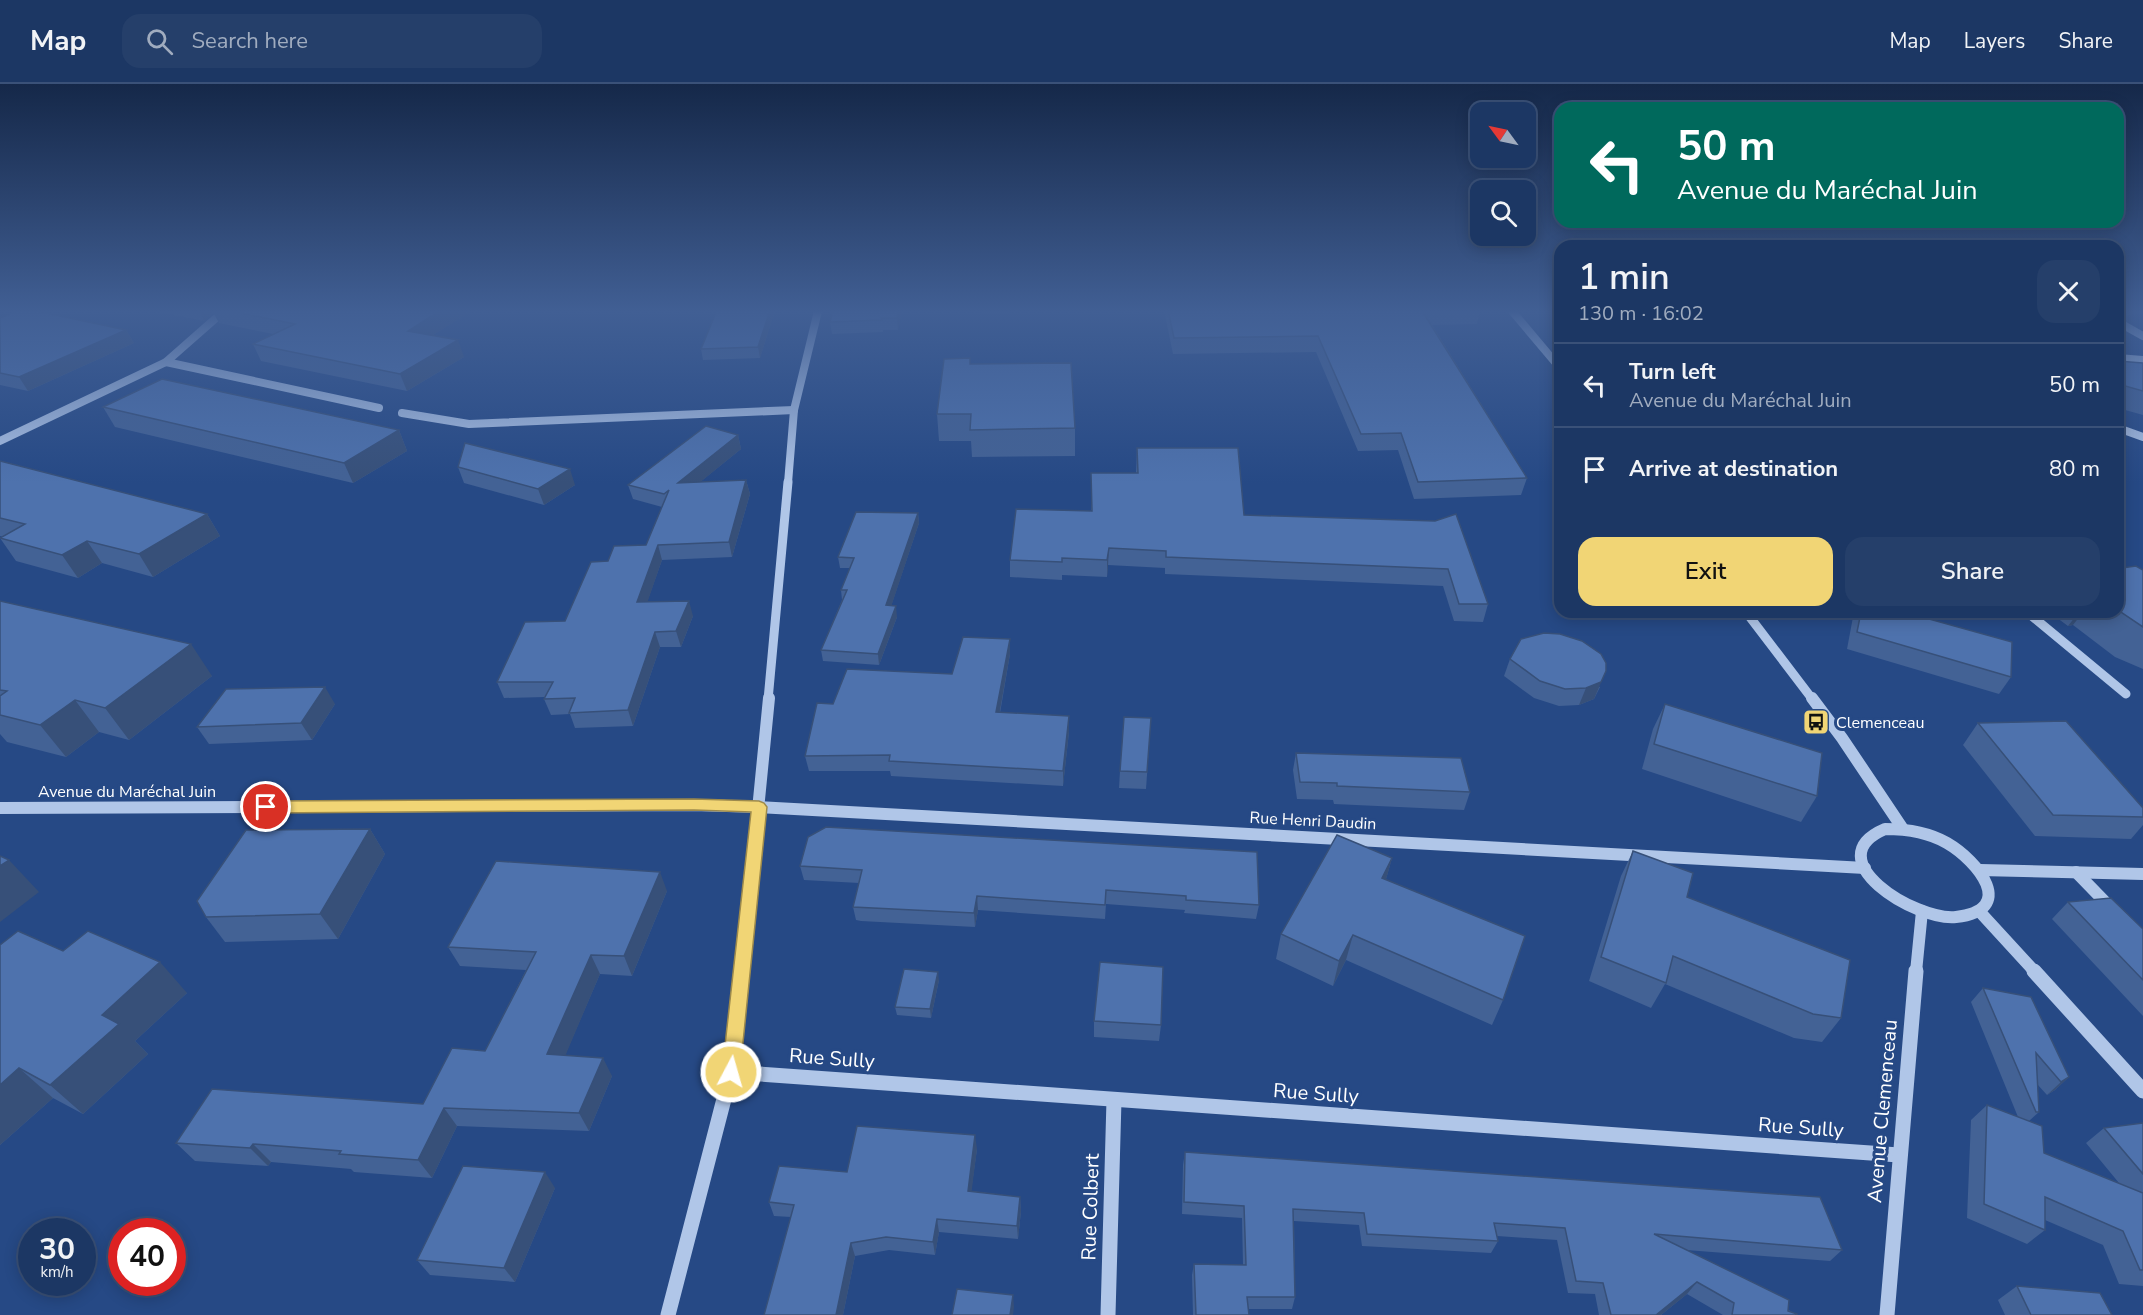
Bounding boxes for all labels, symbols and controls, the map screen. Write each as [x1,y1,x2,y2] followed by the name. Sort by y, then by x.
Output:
[122,14,542,68] search box
[30,22,86,60] text: Map
[143,25,176,58] icon: search
[191,26,308,56] text: Search here
[1889,27,1931,55] text: Map
[1964,27,2025,55] text: Layers
[2058,27,2113,55] text: Share
[1470,102,1536,168] north arrow
[1470,102,1536,246] map controls
[1677,118,1776,175] text: 50 m
[1578,126,1656,204] icon: left
[1677,172,1977,209] text: Avenue du Maréchal Juin
[1470,180,1536,246] button: search
[1578,253,1670,302] text: 1 min
[2037,260,2100,323] button: close
[1578,300,1704,327] text: 130 m · 16:02
[1629,357,1716,387] text: Turn left
[1578,369,1611,402] icon: left
[2049,370,2100,400] text: 50 m
[1629,387,1852,414] text: Avenue du Maréchal Juin
[1578,453,1611,486] icon: arrive
[1629,454,1838,484] text: Arrive at destination
[2049,454,2100,484] text: 80 m
[1578,537,1833,606] button: Exit
[1845,537,2100,606] button: Share
[1801,707,1831,737] bus stop icon: Clemenceau
[1836,712,1924,734] place label: Clemenceau
[38,781,216,803] street label: Avenue du Maréchal Juin
[240,781,291,832] pin
[249,790,282,823] icon: arrive
[1249,807,1377,835] street label: Rue Henri Daudin
[1861,1018,1904,1204] street label: Avenue Clemenceau
[699,1040,763,1104] position arrow
[788,1042,876,1075] street label: Rue Sully
[1272,1077,1360,1110] street label: Rue Sully
[1757,1111,1845,1144] street label: Rue Sully
[1075,1152,1106,1261] street label: Rue Colbert
[108,1218,186,1296] speed limit sign: 40
[39,1229,75,1270] text: 30
[40,1262,74,1282] text: km/h

